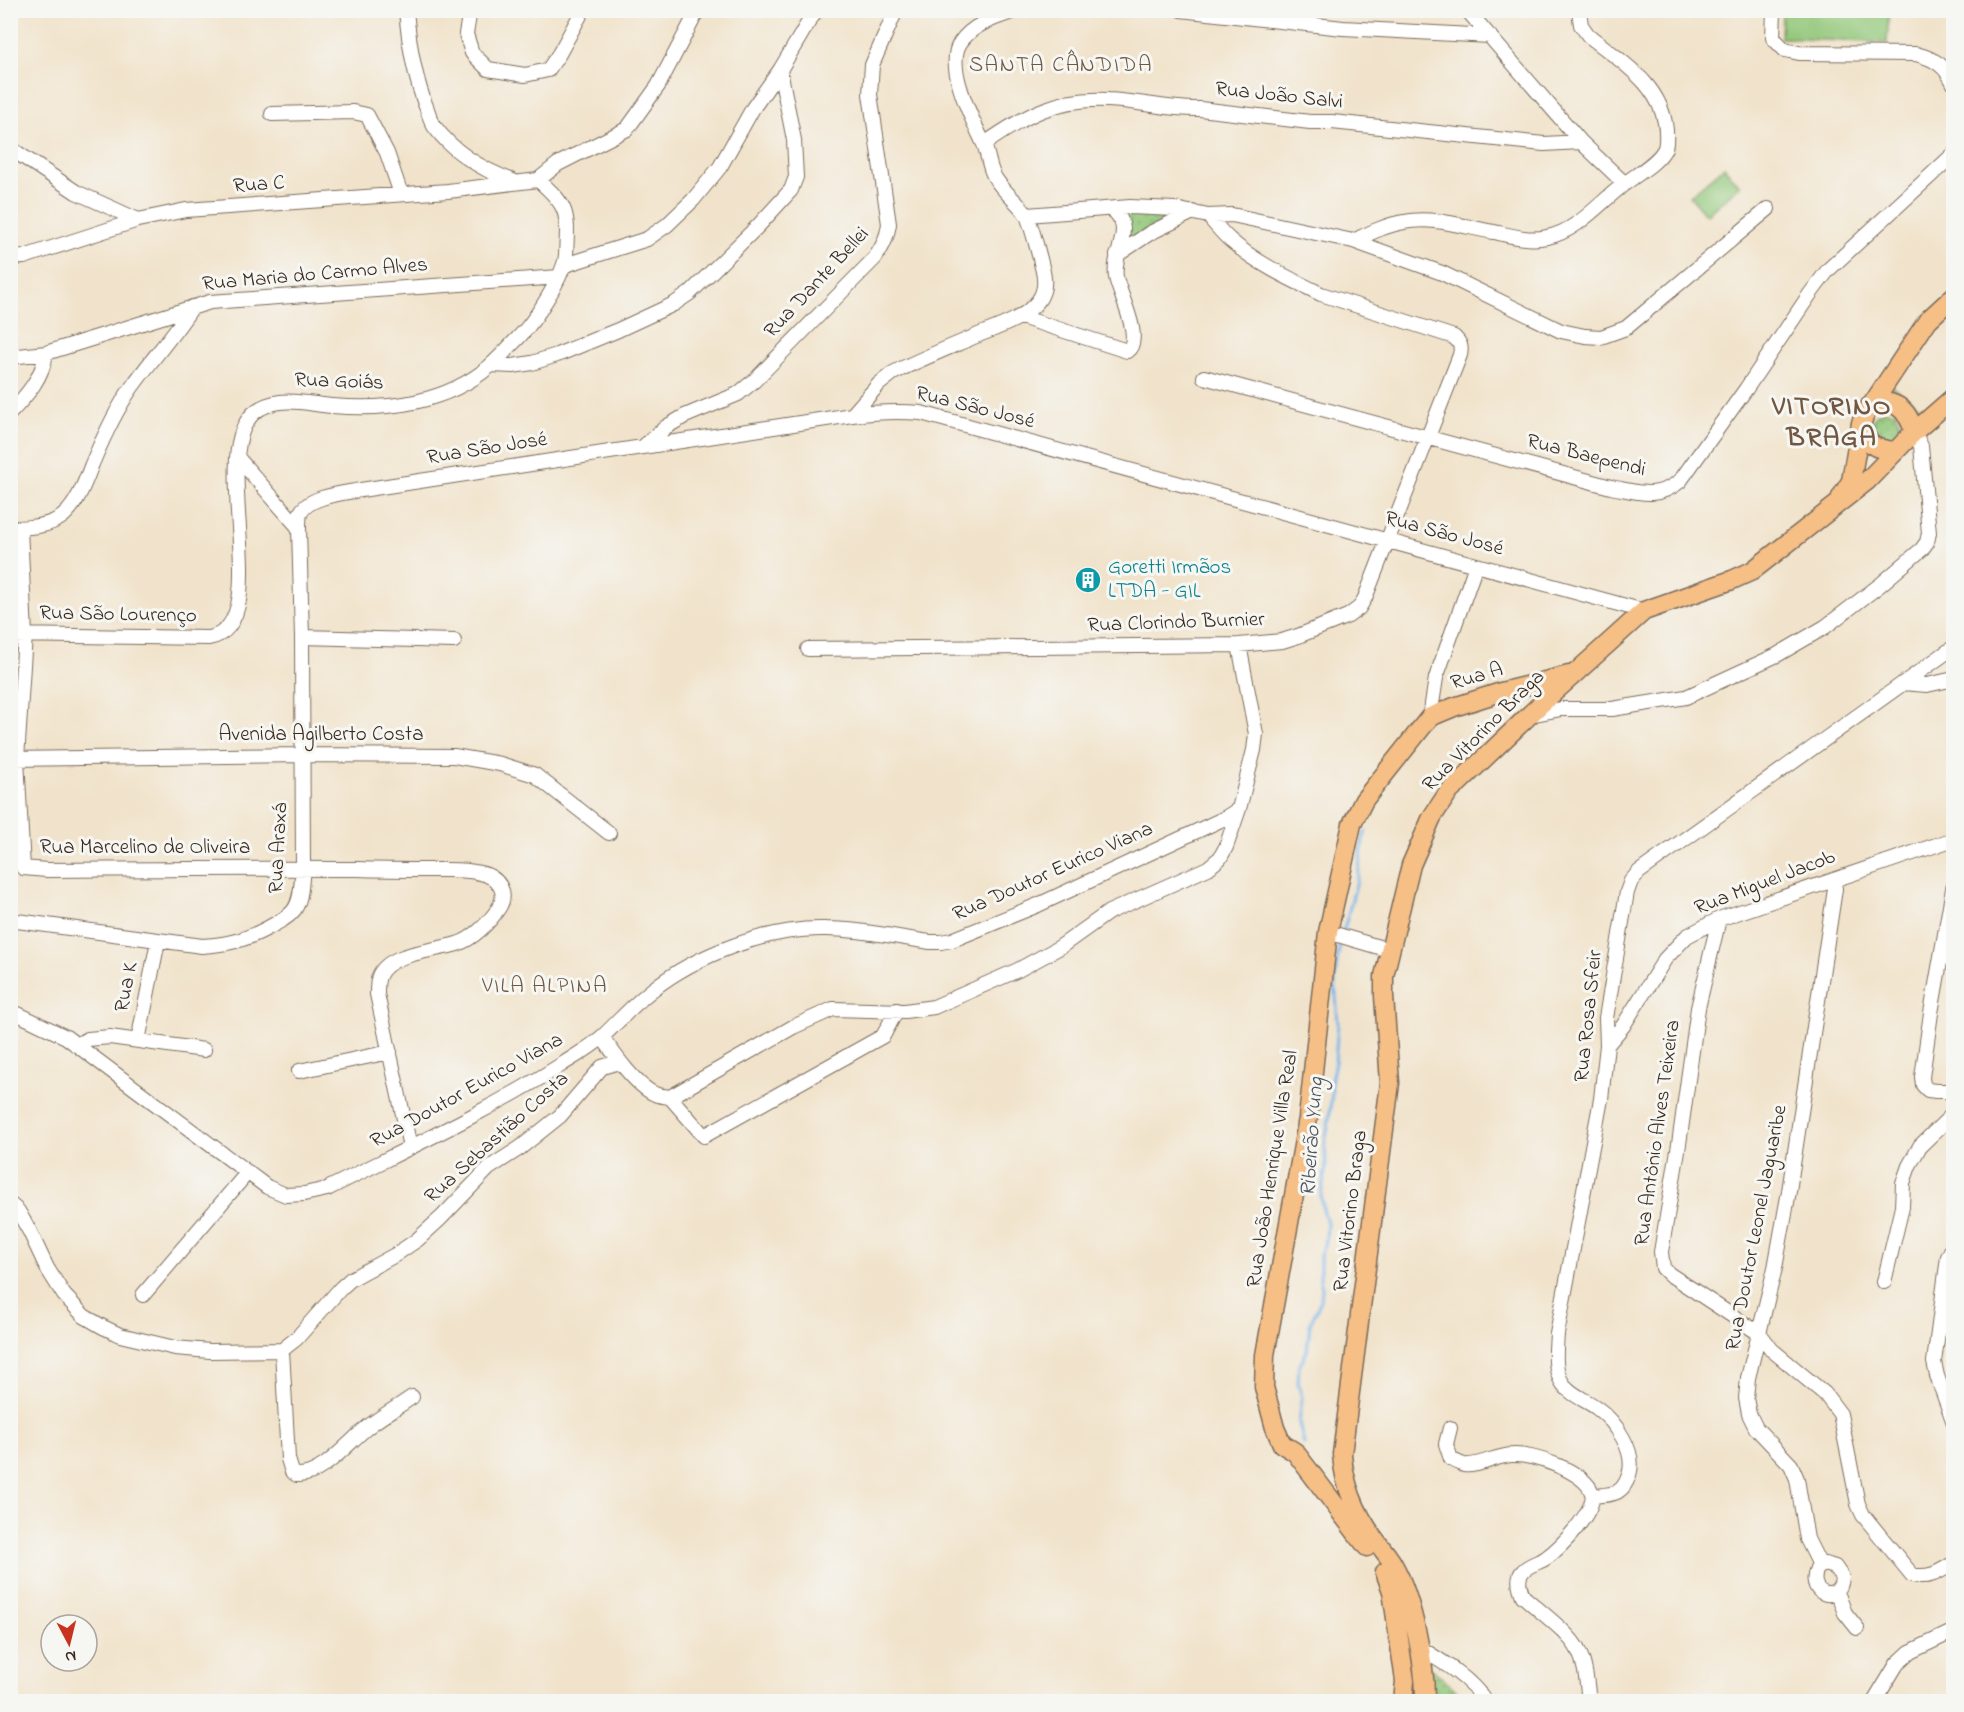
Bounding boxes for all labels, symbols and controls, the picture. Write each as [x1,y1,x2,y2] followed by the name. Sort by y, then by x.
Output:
[969,49,1153,82] district label: SANTA CÂNDIDA
[1214,74,1344,118] street label: Rua João Salvi
[232,168,286,202] street label: Rua C
[757,221,877,345] street label: Rua Dante Bellei
[201,250,429,300] street label: Rua Maria do Carmo Alves
[294,365,384,399] street label: Rua Goiás
[912,379,1038,437] street label: Rua São José
[1771,388,1892,458] district label: VITORINO BRAGA
[425,425,550,473] street label: Rua São José
[1523,427,1649,485] street label: Rua Baependi
[1381,504,1507,564] street label: Rua São José
[1108,553,1231,607] place label: Goretti Irmãos LTDA - GIL
[1073,565,1103,595] building icon: Goretti Irmãos LTDA - GIL
[39,599,197,631] street label: Rua São Lourenço
[1087,605,1266,641] street label: Rua Clorindo Burnier
[1447,655,1507,699] street label: Rua A
[1416,663,1553,800] street label: Rua Vitorino Braga
[218,720,424,752] street label: Avenida Agilberto Costa
[262,801,296,894] street label: Rua Araxá
[948,814,1158,930] street label: Rua Doutor Eurico Viana
[40,833,250,863] street label: Rua Marcelino de Oliveira
[1690,842,1840,925] street label: Rua Miguel Jacob
[1567,948,1611,1084] street label: Rua Rosa Sfeir
[107,959,147,1015] street label: Rua K
[481,971,608,1003] district label: VILA ALPINA
[1627,1018,1689,1248] street label: Rua Antônio Alves Teixeira
[365,1025,569,1157] street label: Rua Doutor Eurico Viana
[1239,1048,1307,1290] street label: Rua João Henrique Villa Real
[418,1065,576,1211] street label: Rua Sebastião Costa
[1293,1075,1333,1198] water label: Ribeirão Yung
[1718,1102,1798,1354] street label: Rua Doutor Leonel Jaguaribe
[1326,1129,1378,1294] street label: Rua Vitorino Braga
[39,1613,99,1673] north arrow
[64,1643,77,1668] text: N

